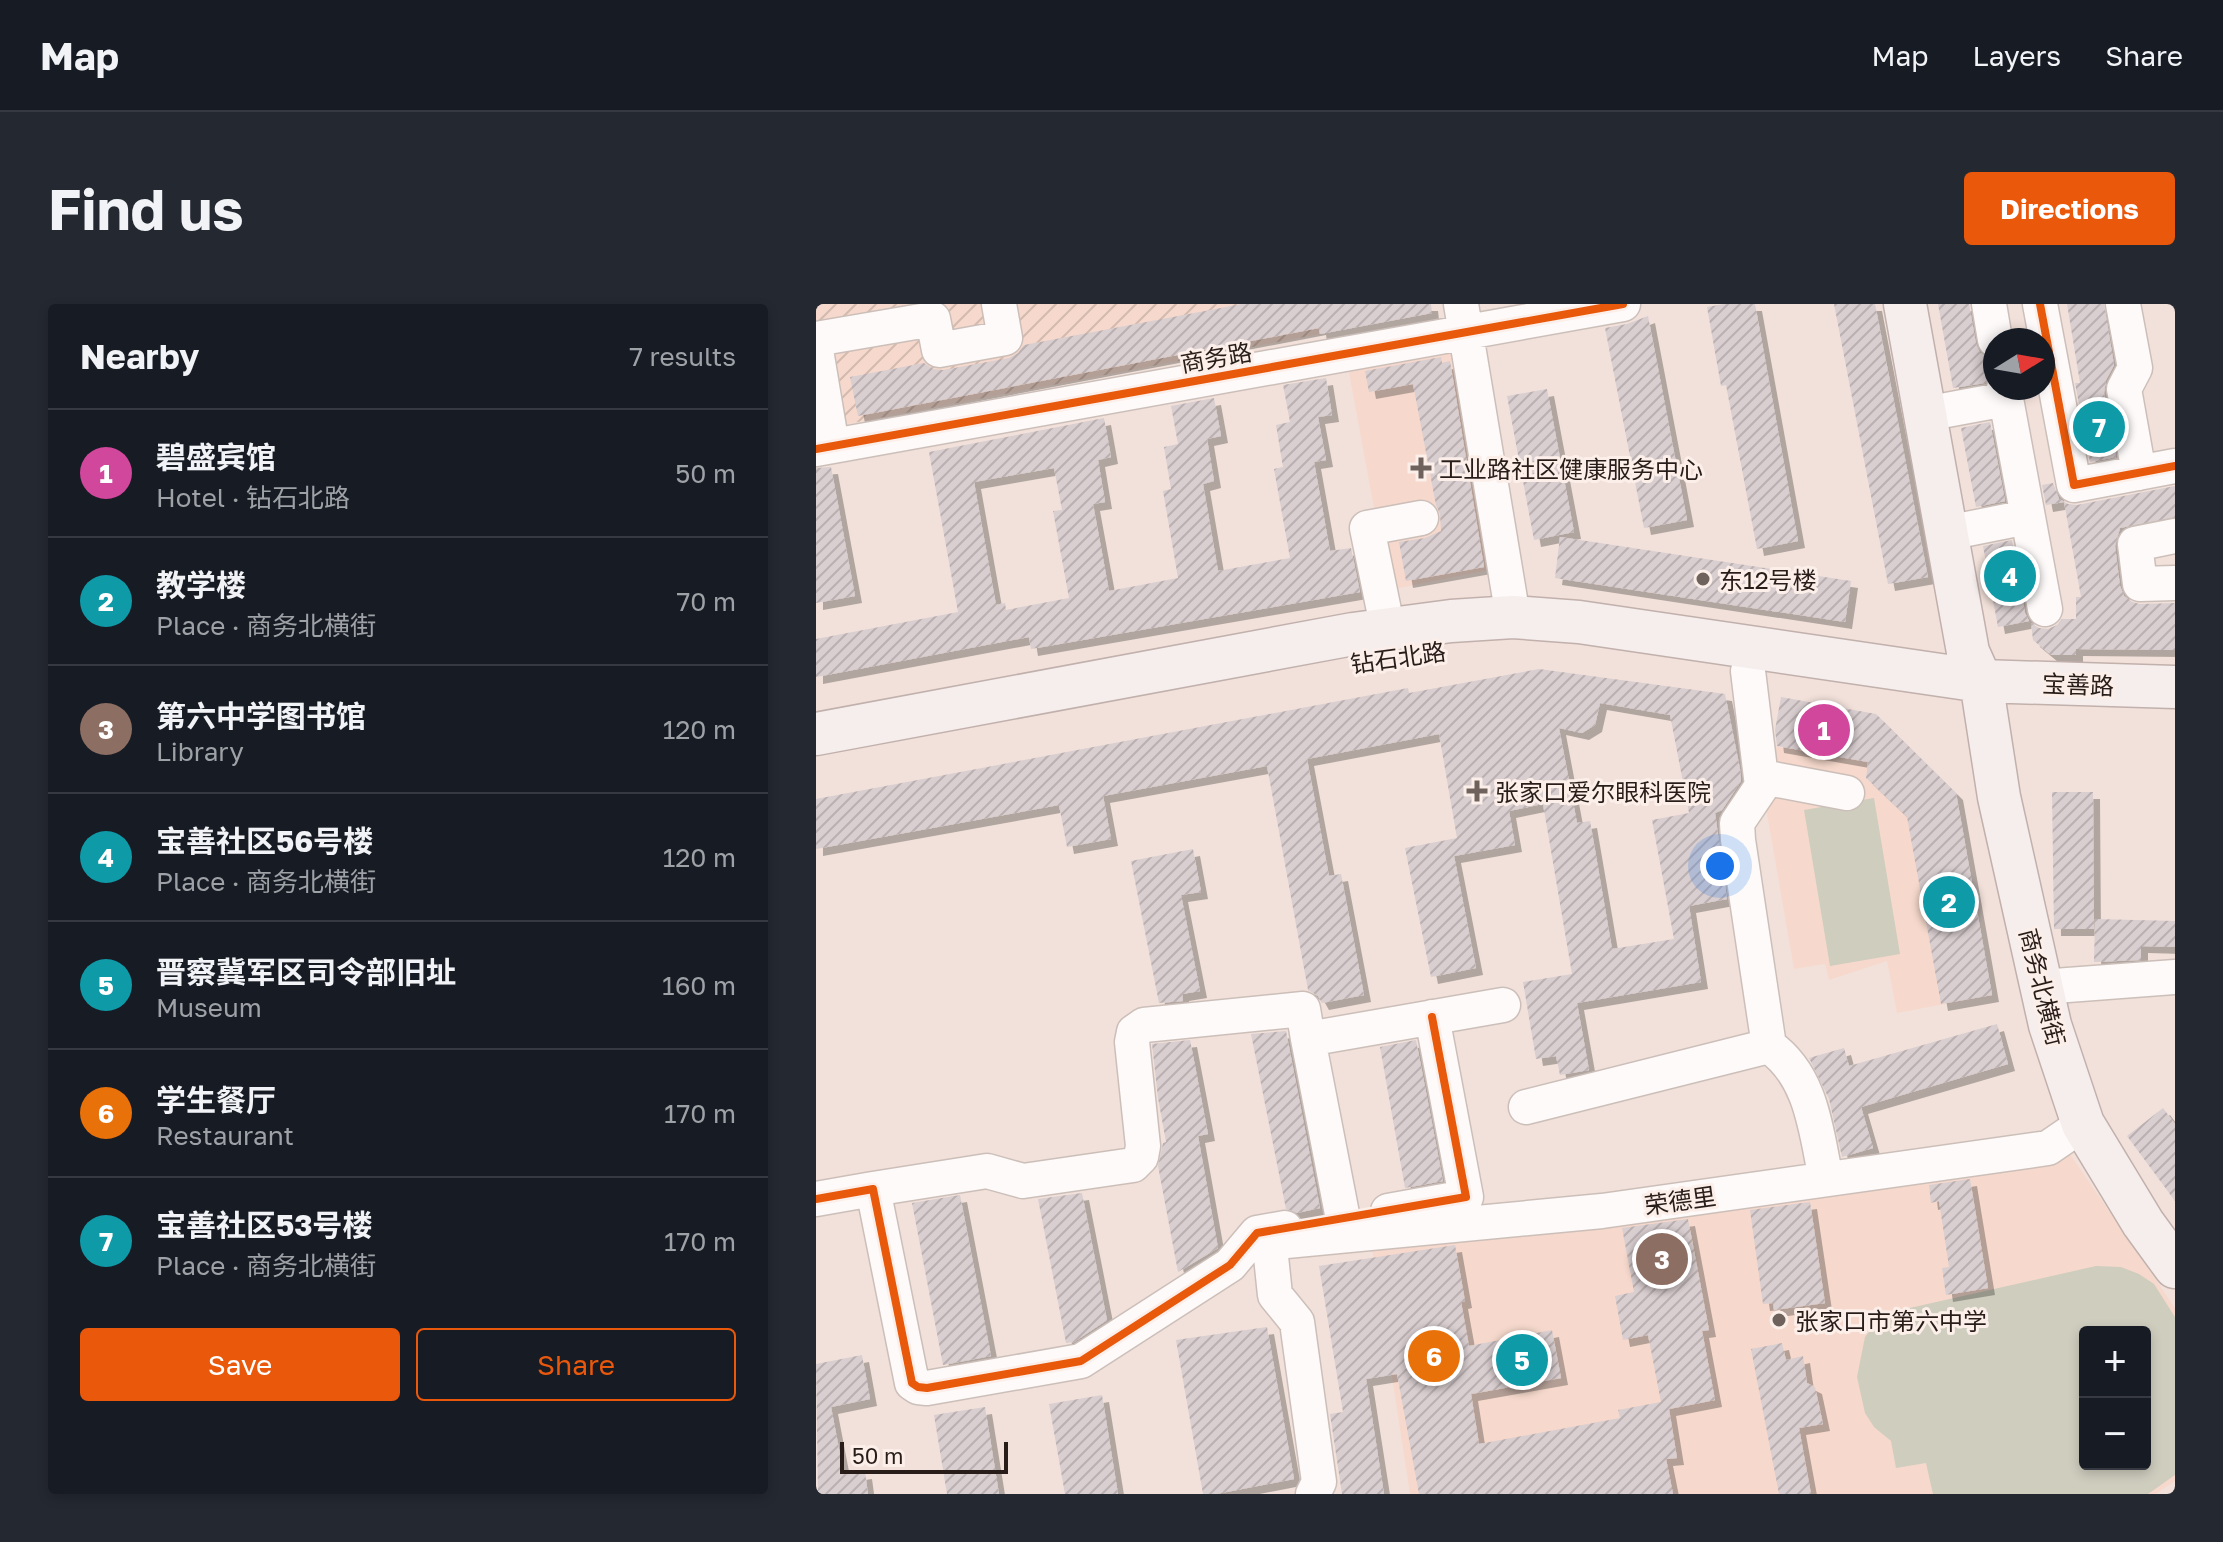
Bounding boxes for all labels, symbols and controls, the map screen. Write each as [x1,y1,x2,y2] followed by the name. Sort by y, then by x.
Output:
[40,33,119,78] text: Map
[1871,39,1929,72] text: Map
[1973,39,2061,72] text: Layers
[2105,39,2183,72] text: Share
[1964,172,2175,245] button: Directions
[48,175,244,242] text: Find us
[1983,328,2055,400] north arrow
[80,336,200,376] text: Nearby
[1178,336,1254,378] street label: 商务路
[629,341,736,372] text: 7 results
[2073,397,2125,457] pin: 7
[156,439,276,475] text: 碧盛宾馆
[1439,454,1703,483] place label: 工业路社区健康服务中心
[1410,457,1432,479] marker: 工业路社区健康服务中心
[99,458,113,489] text: 1
[675,458,736,489] text: 50 m
[156,482,350,513] text: Hotel · 钻石北路
[1984,546,2036,606] pin: 4
[1719,565,1817,594] place label: 东12号楼
[156,567,246,603] text: 教学楼
[1694,570,1712,588] marker: 东12号楼
[98,586,114,617] text: 2
[677,586,736,617] text: 70 m
[156,610,376,641] text: Place · 商务北横街
[1348,636,1448,678] street label: 钻石北路
[2042,668,2114,700] street label: 宝善路
[156,698,366,734] text: 第六中学图书馆
[1798,700,1850,760] pin: 1
[98,714,114,745] text: 3
[663,714,736,745] text: 120 m
[156,736,244,767] text: Library
[1495,777,1711,806] place label: 张家口爱尔眼科医院
[1466,780,1488,802] marker: 张家口爱尔眼科医院
[156,823,373,859] text: 宝善社区56号楼
[98,842,114,873] text: 4
[663,842,736,873] text: 120 m
[1700,846,1740,886] your location
[156,866,376,897] text: Place · 商务北横街
[1923,872,1975,932] pin: 2
[2014,925,2072,1049] street label: 商务北横街
[156,954,456,990] text: 晋察冀军区司令部旧址
[98,970,114,1001] text: 5
[662,970,736,1001] text: 160 m
[156,992,262,1023] text: Museum
[156,1082,276,1118] text: 学生餐厅
[98,1098,114,1129] text: 6
[664,1098,736,1129] text: 170 m
[156,1120,294,1151] text: Restaurant
[1642,1181,1718,1219] street label: 荣德里
[156,1207,373,1243] text: 宝善社区53号楼
[99,1226,113,1257] text: 7
[664,1226,736,1257] text: 170 m
[1636,1229,1688,1289] pin: 3
[156,1250,376,1281] text: Place · 商务北横街
[1795,1306,1987,1335] place label: 张家口市第六中学
[1770,1311,1788,1329] marker: 张家口市第六中学
[1408,1326,1460,1386] pin: 6
[2079,1326,2151,1470] map controls
[2079,1326,2151,1398] button: +
[80,1328,400,1401] button: Save
[416,1328,736,1401] button: Share
[1496,1330,1548,1390] pin: 5
[2079,1398,2151,1470] button: −
[840,1438,1008,1474] scale bar
[852,1442,903,1469] text: 50 m

